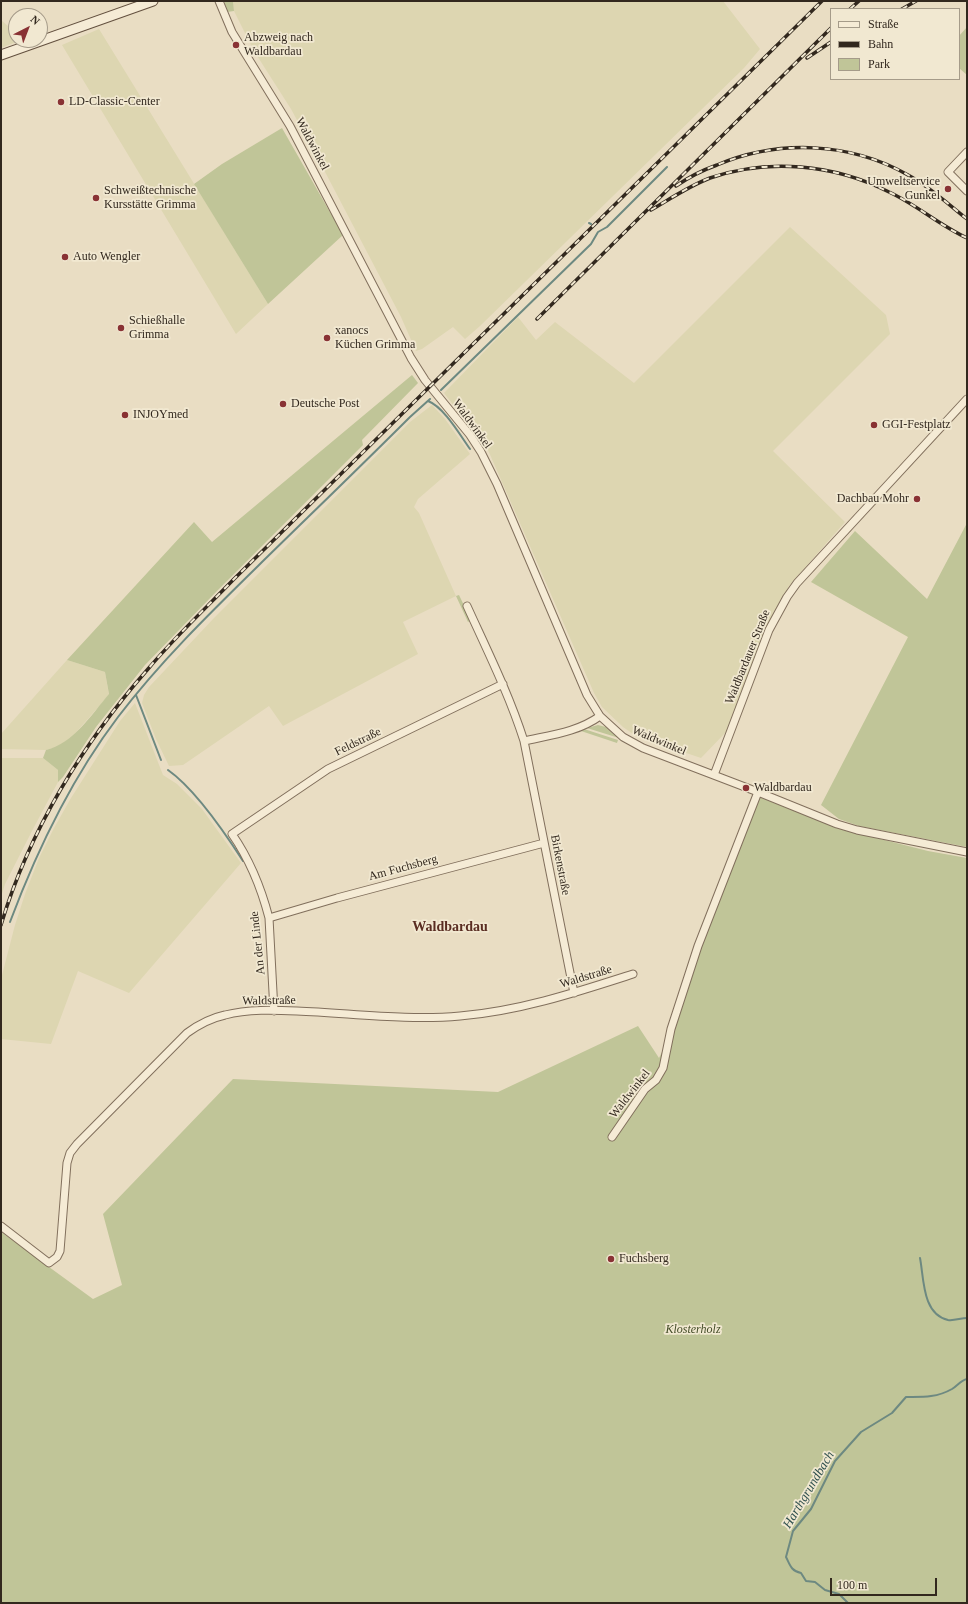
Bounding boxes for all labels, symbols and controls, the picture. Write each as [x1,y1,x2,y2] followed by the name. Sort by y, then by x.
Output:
[8,8,48,48] north arrow
[830,8,960,80] legend
[28,13,42,27] text: N
[868,17,899,31] text: Straße
[244,31,313,59] place label: Abzweig nach Waldbardau
[868,37,893,51] text: Bahn
[231,40,241,50] marker: Abzweig nach Waldbardau
[868,57,890,71] text: Park
[69,95,160,109] place label: LD-Classic-Center
[56,97,66,107] marker: LD-Classic-Center
[292,115,332,173] street label: Waldwinkel
[867,175,940,203] place label: Umweltservice Gunkel
[104,184,196,212] place label: Schweißtechnische Kursstätte Grimma
[943,184,953,194] marker: Umweltservice Gunkel
[91,193,101,203] marker: Schweißtechnische Kursstätte Grimma
[73,250,140,264] place label: Auto Wengler
[60,252,70,262] marker: Auto Wengler
[129,314,185,342] place label: Schießhalle Grimma
[116,323,126,333] marker: Schießhalle Grimma
[335,324,415,352] place label: xanocs Küchen Grimma
[322,333,332,343] marker: xanocs Küchen Grimma
[449,396,495,452] street label: Waldwinkel
[291,397,359,411] place label: Deutsche Post
[278,399,288,409] marker: Deutsche Post
[133,408,188,422] place label: INJOYmed
[120,410,130,420] marker: INJOYmed
[882,418,951,432] place label: GGI-Festplatz
[869,420,879,430] marker: GGI-Festplatz
[837,492,909,506] place label: Dachbau Mohr
[912,494,922,504] marker: Dachbau Mohr
[722,608,774,706] street label: Waldbardauer Straße
[630,723,688,759] street label: Waldwinkel
[332,725,384,759] street label: Feldstraße
[754,781,812,795] place label: Waldbardau
[741,783,751,793] marker: Waldbardau
[547,834,573,896] street label: Birkenstraße
[367,852,439,884] street label: Am Fuchsberg
[247,910,269,976] street label: An der Linde
[412,919,488,935] district label: Waldbardau
[558,962,614,992] street label: Waldstraße
[242,993,296,1009] street label: Waldstraße
[607,1067,653,1121] street label: Waldwinkel
[619,1252,669,1266] place label: Fuchsberg
[606,1254,616,1264] marker: Fuchsberg
[665,1323,721,1337] park label: Klosterholz
[780,1449,838,1531] water label: Harthgrundbach
[832,1570,939,1596] scale bar
[837,1578,867,1592] text: 100 m

